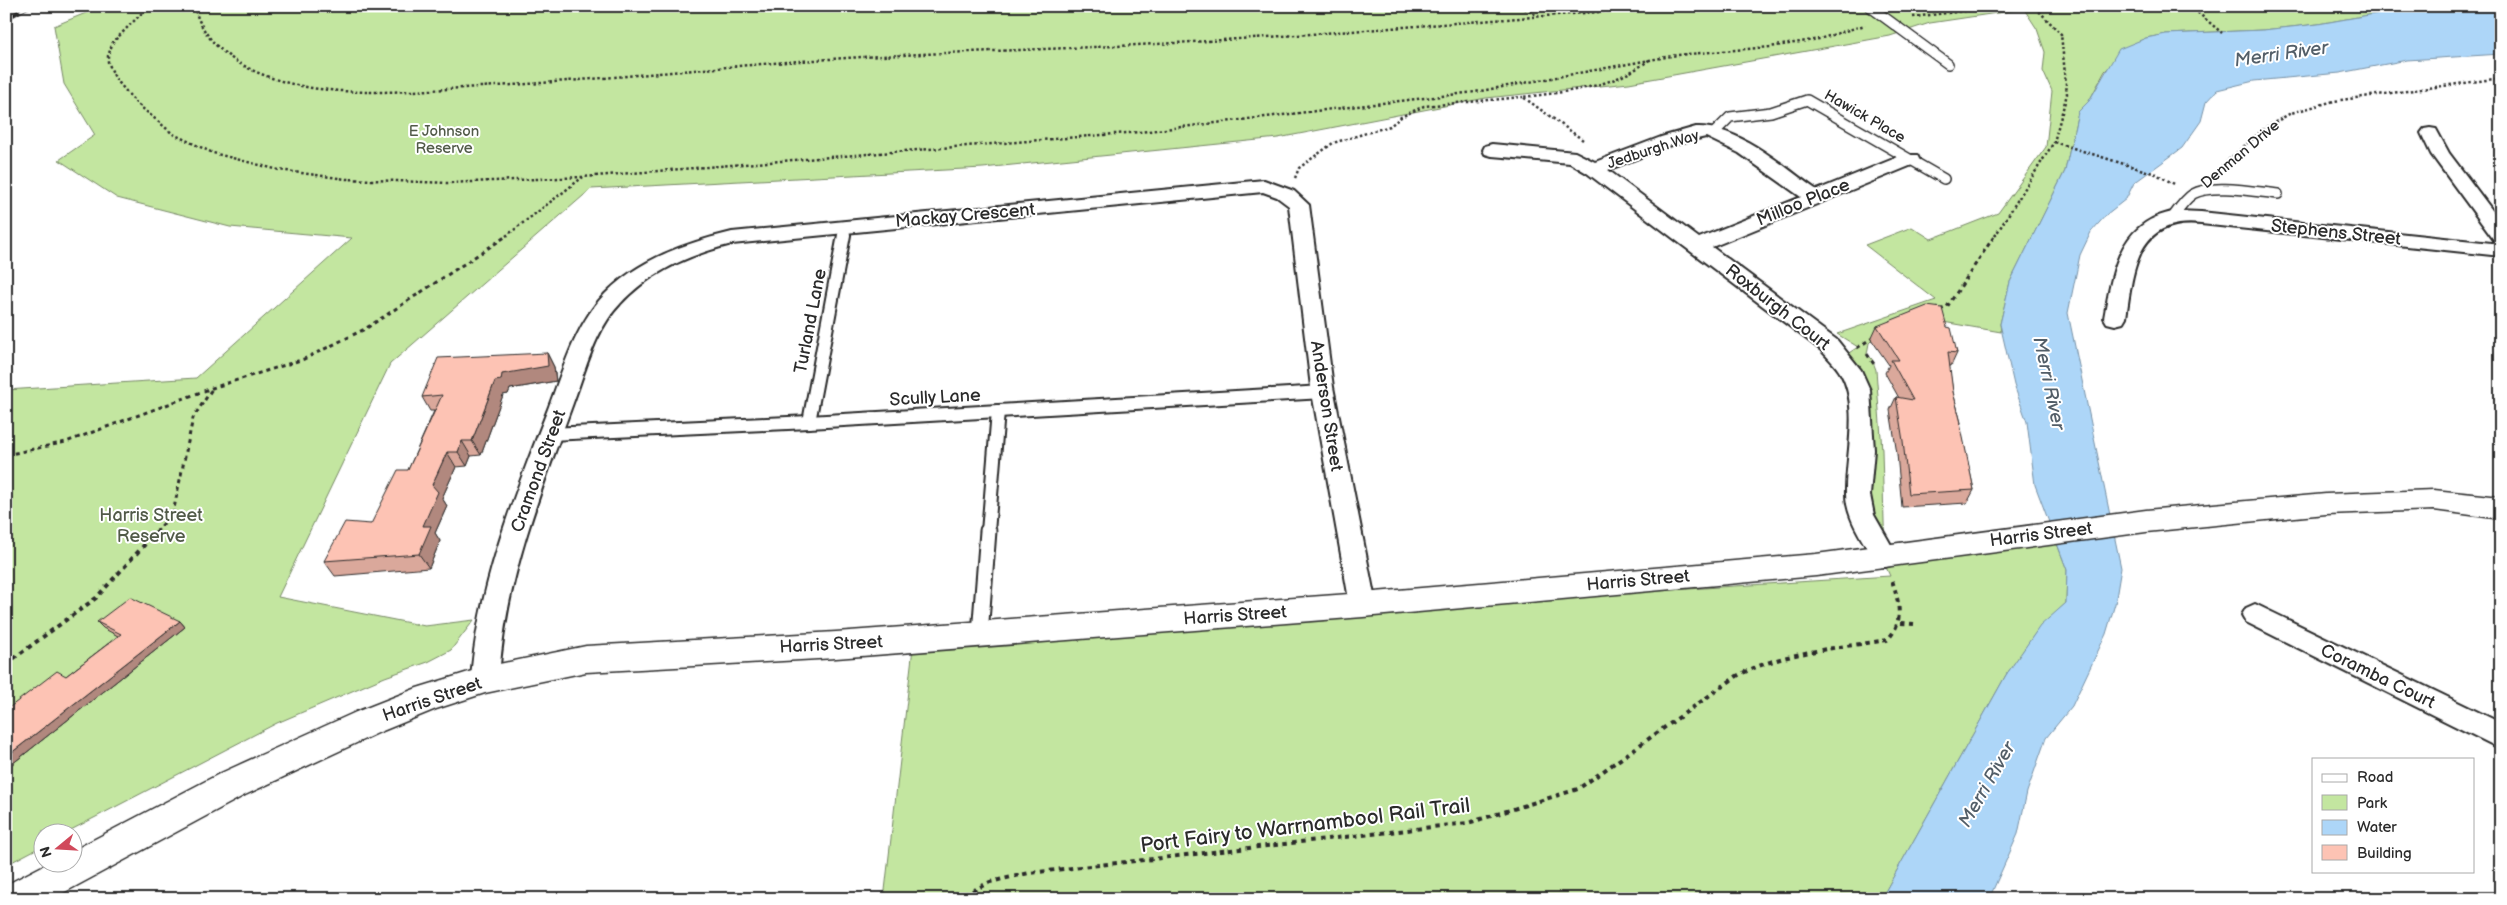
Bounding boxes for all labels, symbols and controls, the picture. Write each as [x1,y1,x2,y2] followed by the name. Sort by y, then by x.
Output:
[2233,36,2331,72] water label: Merri River
[1821,86,1909,147] street label: Hawick Place
[2197,116,2284,193] street label: Denman Drive
[409,122,479,158] park label: E Johnson Reserve
[1605,126,1702,173] street label: Jedburgh Way
[1754,174,1853,231] street label: Milloo Place
[894,199,1036,232] street label: Mackay Crescent
[2270,215,2402,250] street label: Stephens Street
[1721,260,1835,355] street label: Roxburgh Court
[790,267,831,375] street label: Turland Lane
[2027,335,2070,433] water label: Merri River
[1306,339,1347,473] street label: Anderson Street
[889,385,981,410] street label: Scully Lane
[507,407,570,535] street label: Cramond Street
[99,505,203,547] park label: Harris Street Reserve
[1988,518,2094,551] street label: Harris Street
[1586,565,1691,595] street label: Harris Street
[1183,601,1288,630] street label: Harris Street
[779,631,884,658] street label: Harris Street
[2317,640,2439,713] street label: Coramba Court
[380,673,485,726] street label: Harris Street
[1954,737,2021,831] water label: Merri River
[2312,758,2474,872] legend
[2357,768,2393,787] text: Road
[1139,793,1471,858] street label: Port Fairy to Warrnambool Rail Trail
[2357,794,2388,813] text: Park
[2357,818,2397,837] text: Water
[32,822,82,872] north arrow
[36,844,56,859] text: N
[2357,844,2412,863] text: Building

